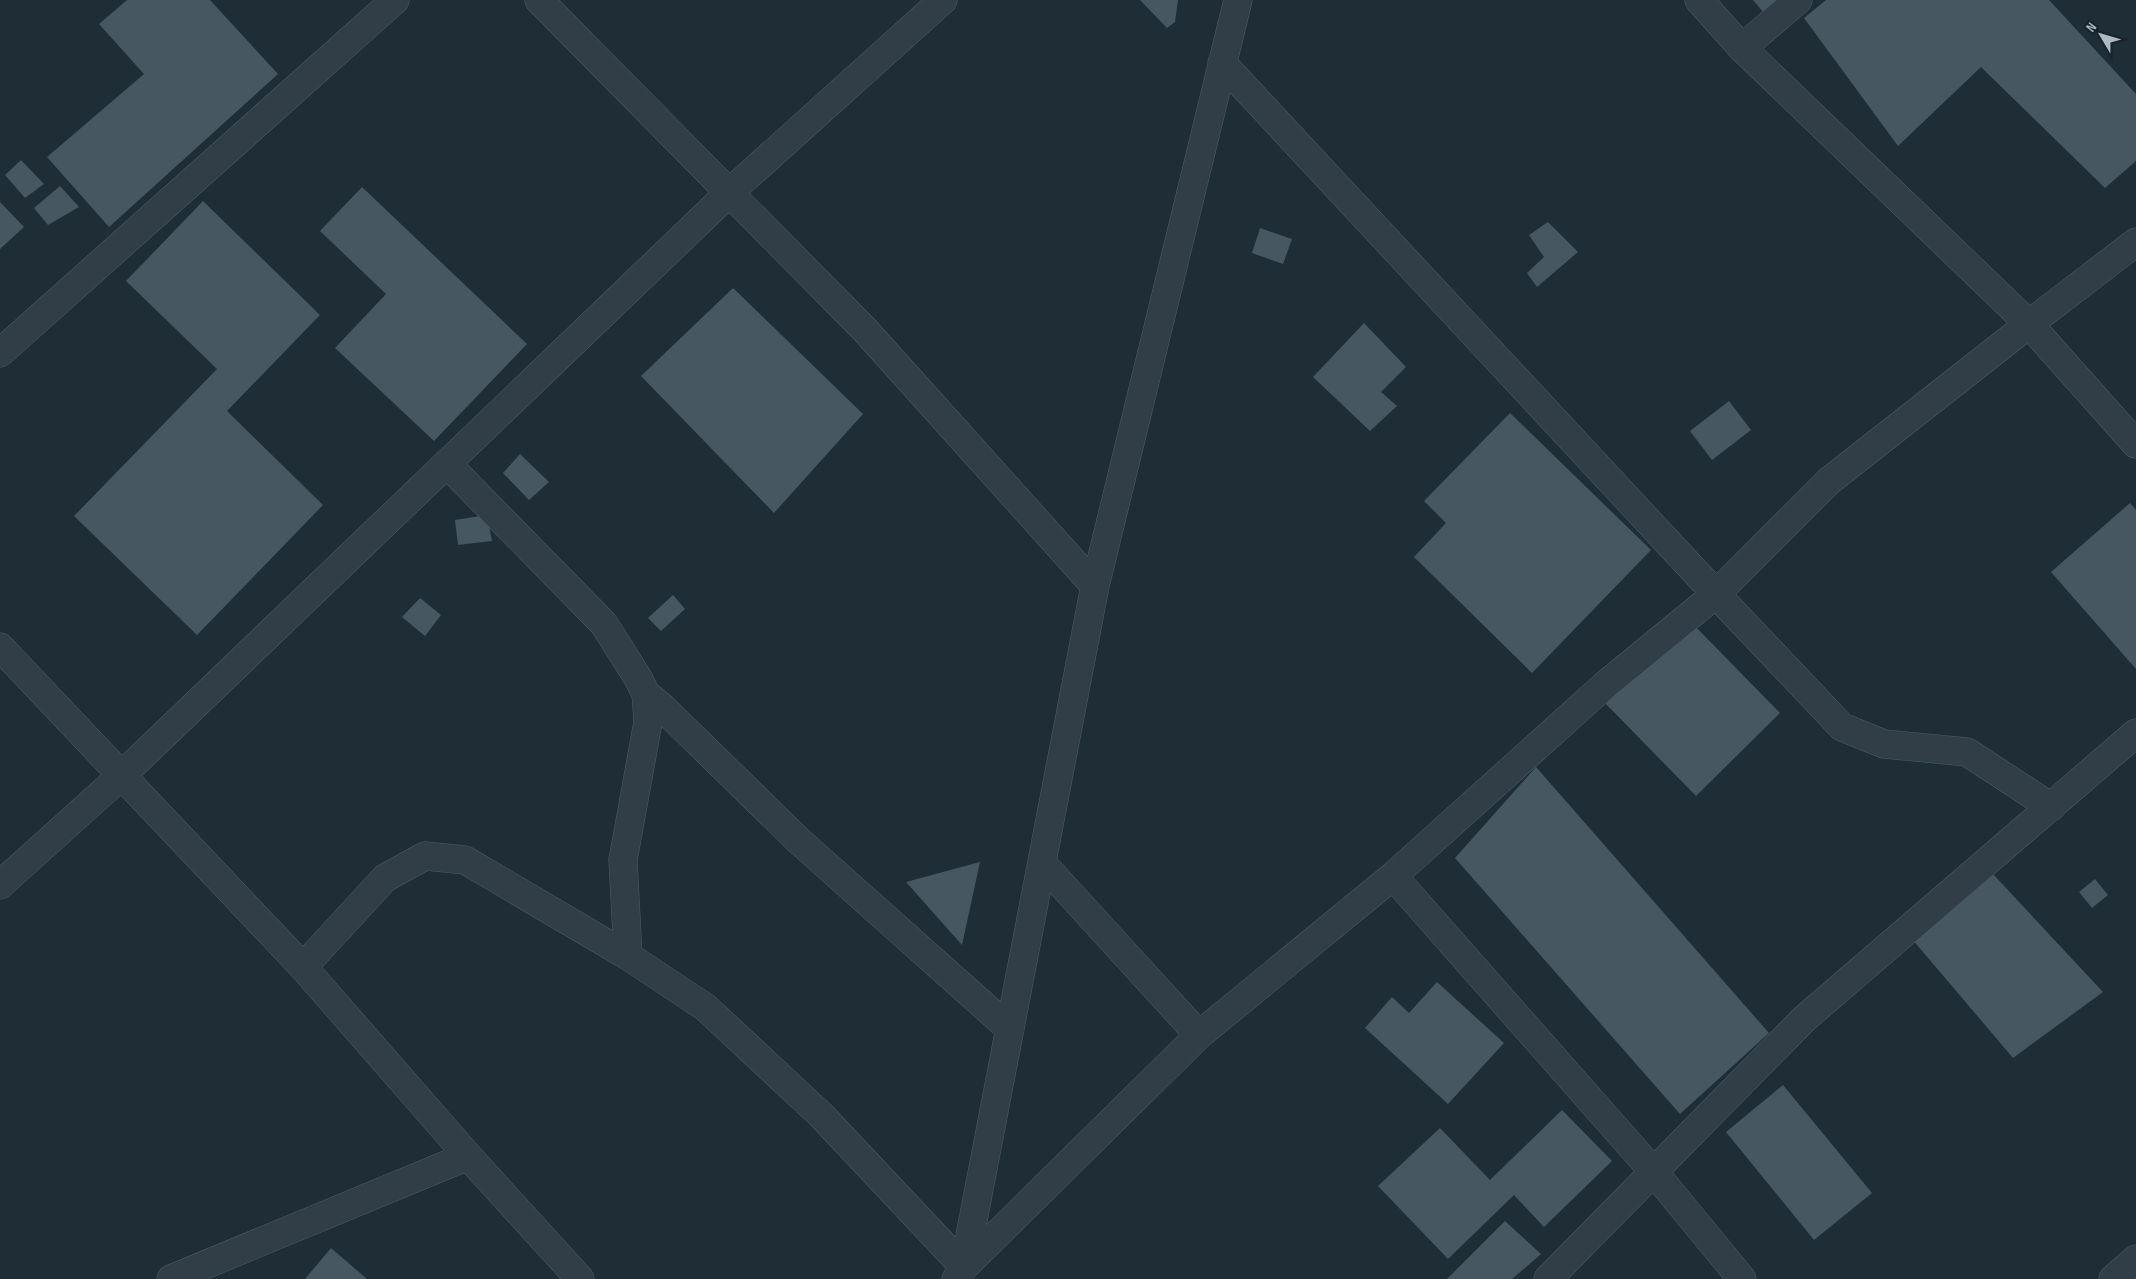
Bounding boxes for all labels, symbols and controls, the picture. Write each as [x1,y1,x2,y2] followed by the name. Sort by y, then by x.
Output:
[2076,10,2126,60] north arrow
[2082,19,2100,35] text: N

